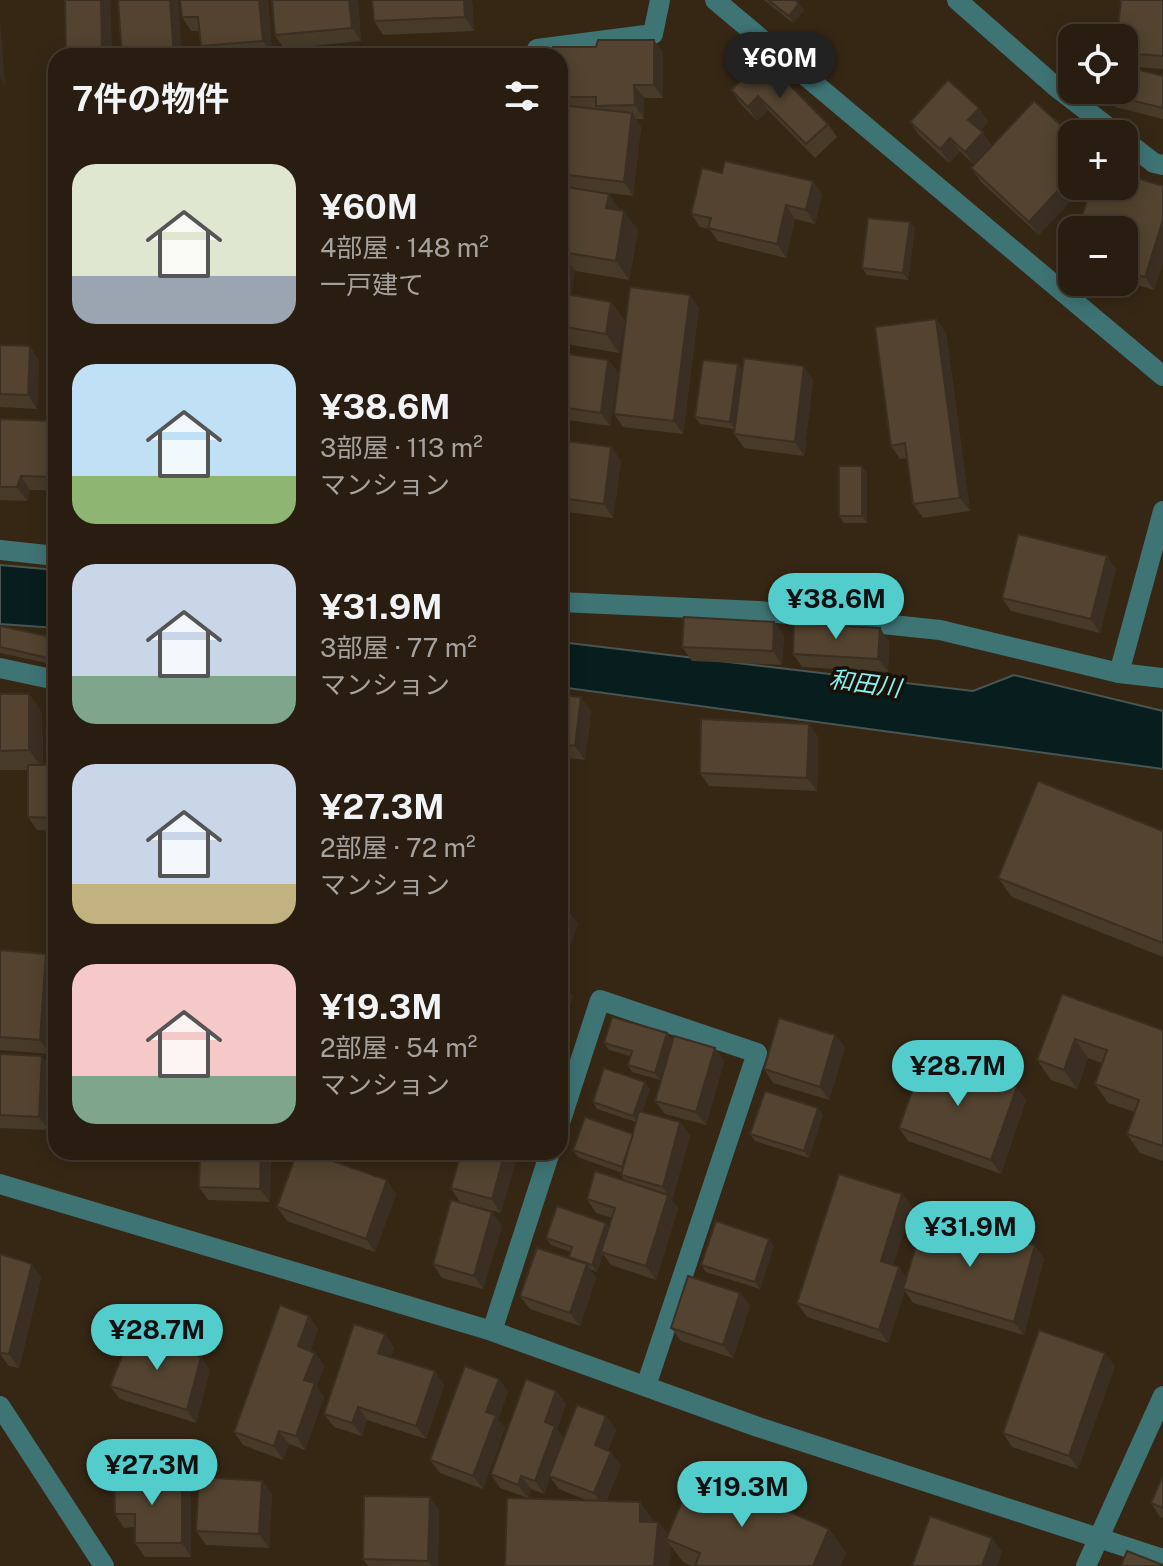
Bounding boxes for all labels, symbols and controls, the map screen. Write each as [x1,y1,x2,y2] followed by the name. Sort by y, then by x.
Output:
[1058,24,1138,296] map controls
[1058,24,1138,104] button: locate
[733,32,827,100] pin: ¥60M
[743,42,817,73] text: ¥60M
[500,74,544,118] icon: filters
[72,79,229,119] text: 7件の物件
[1058,120,1138,200] button: +
[320,187,418,227] text: ¥60M
[136,196,232,292] icon: home
[1058,216,1138,296] button: −
[320,232,489,263] text: 4部屋 · 148 m²
[320,269,424,300] text: 一戸建て
[320,387,451,427] text: ¥38.6M
[136,396,232,492] icon: home
[320,432,483,463] text: 3部屋 · 113 m²
[320,469,450,500] text: マンション
[771,573,901,641] pin: ¥38.6M
[786,583,886,614] text: ¥38.6M
[320,587,442,627] text: ¥31.9M
[136,596,232,692] icon: home
[320,632,477,663] text: 3部屋 · 77 m²
[828,664,906,702] water label: 和田川
[320,669,450,700] text: マンション
[320,787,444,827] text: ¥27.3M
[136,796,232,892] icon: home
[320,832,476,863] text: 2部屋 · 72 m²
[320,869,450,900] text: マンション
[320,987,442,1027] text: ¥19.3M
[136,996,232,1092] icon: home
[320,1032,477,1063] text: 2部屋 · 54 m²
[893,1040,1023,1108] pin: ¥28.7M
[910,1050,1006,1081] text: ¥28.7M
[320,1069,450,1100] text: マンション
[905,1201,1035,1269] pin: ¥31.9M
[923,1211,1017,1242] text: ¥31.9M
[92,1304,222,1372] pin: ¥28.7M
[109,1314,205,1345] text: ¥28.7M
[87,1439,217,1507] pin: ¥27.3M
[104,1449,200,1480] text: ¥27.3M
[677,1461,807,1529] pin: ¥19.3M
[695,1471,789,1502] text: ¥19.3M

